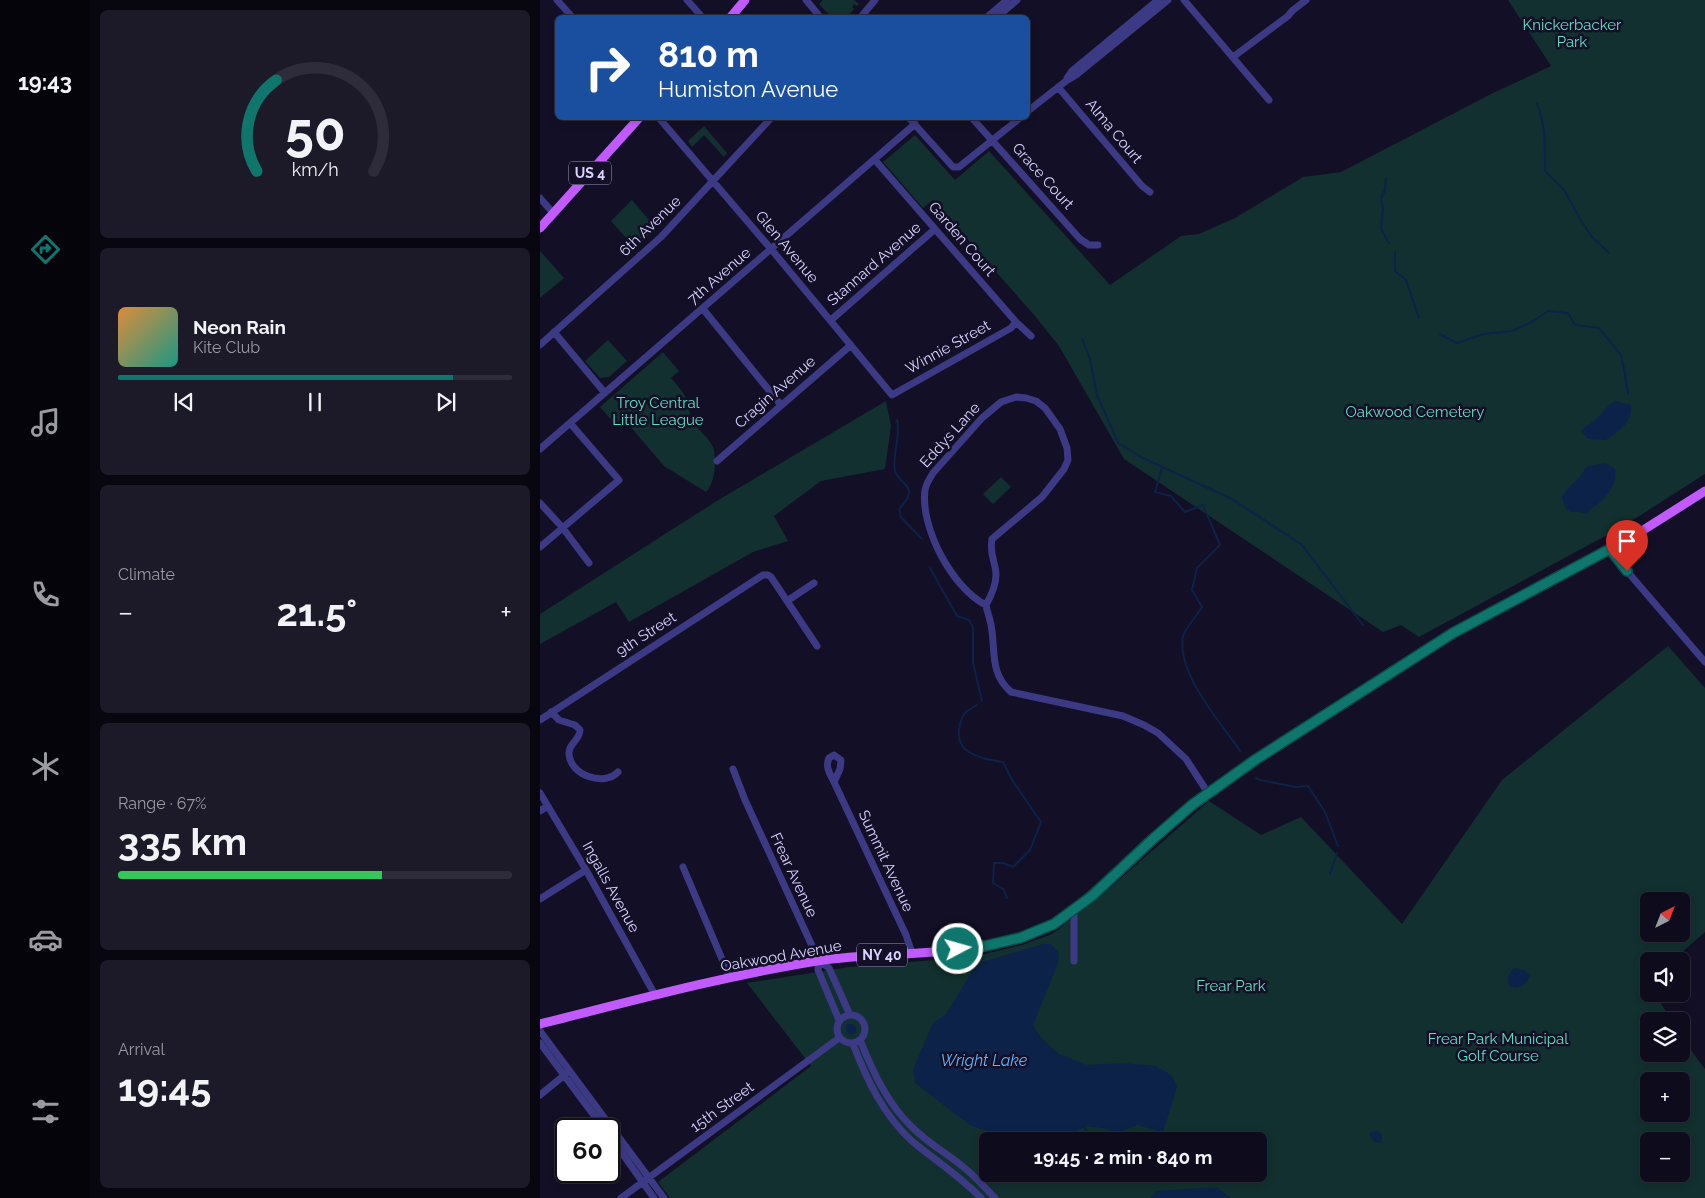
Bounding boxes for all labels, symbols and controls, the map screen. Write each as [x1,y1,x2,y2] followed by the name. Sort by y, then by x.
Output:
[1523,16,1622,51] park label: Knickerbacker Park
[658,34,759,75] text: 810 m
[575,35,640,100] icon: right
[18,69,72,95] text: 19:43
[658,76,838,102] text: Humiston Avenue
[1082,95,1146,167] street label: Alma Court
[285,101,345,162] text: 50
[1008,139,1078,213] street label: Grace Court
[291,159,339,180] text: km/h
[569,162,611,184] road number: US 4
[615,192,685,260] street label: 6th Avenue
[925,198,999,280] street label: Garden Court
[752,207,822,287] street label: Glen Avenue
[823,218,925,310] street label: Stannard Avenue
[28,232,63,267] icon: directions
[684,244,754,308] street label: 7th Avenue
[193,316,286,338] text: Neon Rain
[903,316,993,378] street label: Winnie Street
[193,338,260,357] text: Kite Club
[731,352,819,432] street label: Cragin Avenue
[170,388,198,416] icon: previous
[301,388,329,416] icon: pause
[432,388,460,416] icon: next
[612,394,704,429] park label: Troy Central Little League
[916,399,984,471] street label: Eddys Lane
[1346,403,1484,421] park label: Oakwood Cemetery
[28,405,63,440] icon: music
[1606,520,1648,571] pin
[1613,527,1641,555] icon: arrive
[118,565,175,584] text: Climate
[28,577,63,612] icon: phone
[276,590,357,635] text: 21.5°
[118,596,133,629] text: −
[500,596,512,629] text: +
[613,608,679,660] street label: 9th Street
[28,749,63,784] icon: climate
[118,794,206,813] text: Range · 67%
[855,807,917,915] street label: Summit Avenue
[118,819,247,864] text: 335 km
[767,830,822,920] street label: Frear Avenue
[579,838,644,936] street label: Ingalls Avenue
[1640,892,1690,942] north arrow
[1640,892,1690,1182] map controls
[28,922,63,957] icon: car
[931,922,983,974] position arrow
[719,936,843,975] street label: Oakwood Avenue
[857,944,907,966] road number: NY 40
[1640,952,1690,1002] button: sound
[1196,977,1266,995] park label: Frear Park
[1640,1012,1690,1062] button: layers
[1428,1030,1569,1065] park label: Frear Park Municipal Golf Course
[118,1040,165,1059] text: Arrival
[941,1051,1028,1070] water label: Wright Lake
[118,1065,211,1110] text: 19:45
[1640,1072,1690,1122] button: +
[687,1078,757,1136] street label: 15th Street
[28,1094,63,1129] icon: filters
[555,1118,620,1183] speed limit sign: 60
[1640,1132,1690,1182] button: −
[1034,1146,1212,1168] text: 19:45 · 2 min · 840 m

